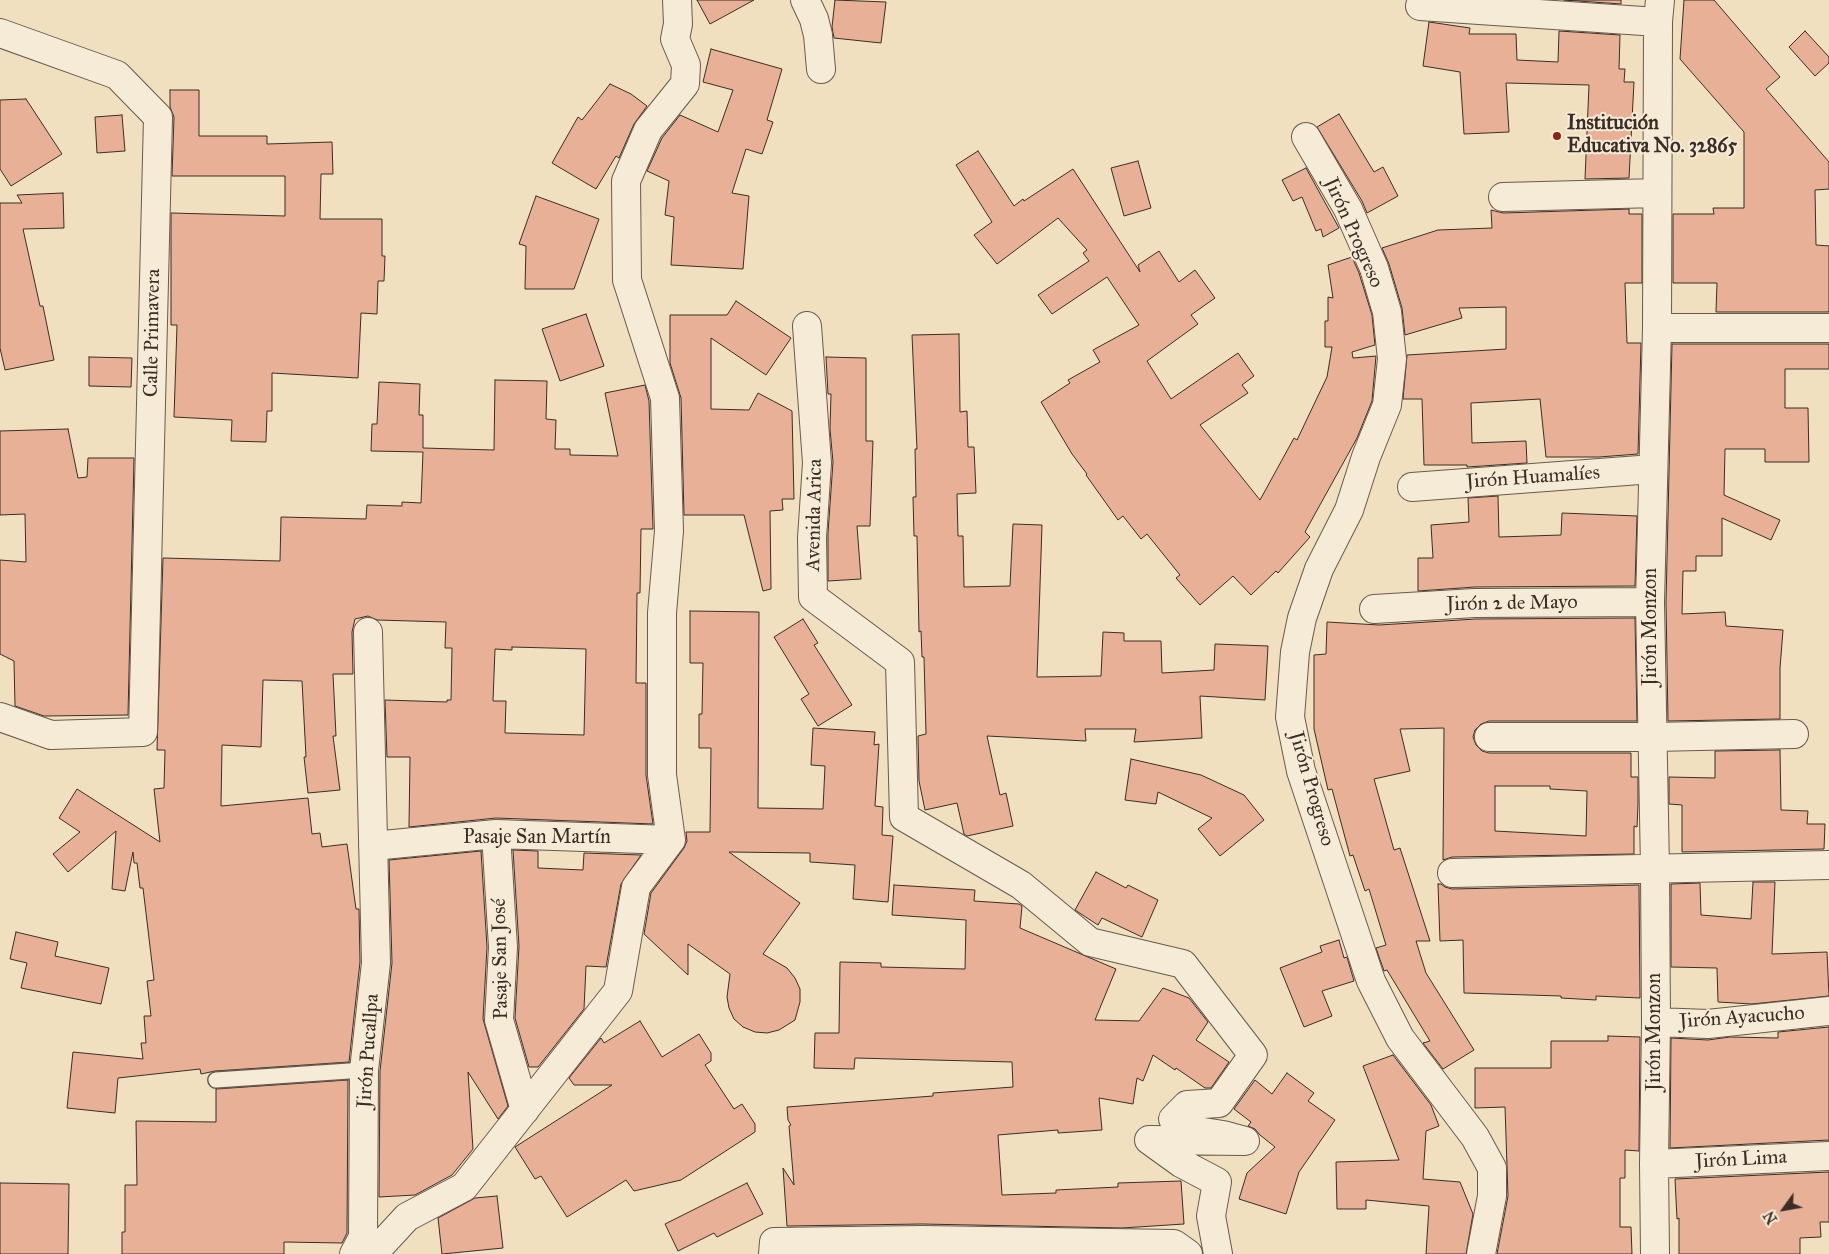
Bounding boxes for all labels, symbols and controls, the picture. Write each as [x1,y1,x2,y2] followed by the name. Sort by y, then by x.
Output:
[1567,112,1737,159] place label: Institución Educativa No. 32865
[1551,130,1563,142] marker: Institución Educativa No. 32865
[1318,174,1388,292] street label: Jirón Progreso
[140,269,166,397] street label: Calle Primavera
[802,458,828,572] street label: Avenida Arica
[1465,461,1601,495] street label: Jirón Huamalíes
[1639,568,1663,686] street label: Jirón Monzon
[1446,591,1578,617] street label: Jirón 2 de Mayo
[1283,729,1339,849] street label: Jirón Progreso
[463,826,611,850] street label: Pasaje San Martín
[488,898,514,1020] street label: Pasaje San José
[1643,973,1667,1091] street label: Jirón Monzon
[353,993,385,1109] street label: Jirón Pucallpa
[1679,1002,1805,1034] street label: Jirón Ayacucho
[1695,1146,1787,1174] street label: Jirón Lima
[1759,1184,1809,1234] north arrow
[1761,1208,1781,1227] text: N

